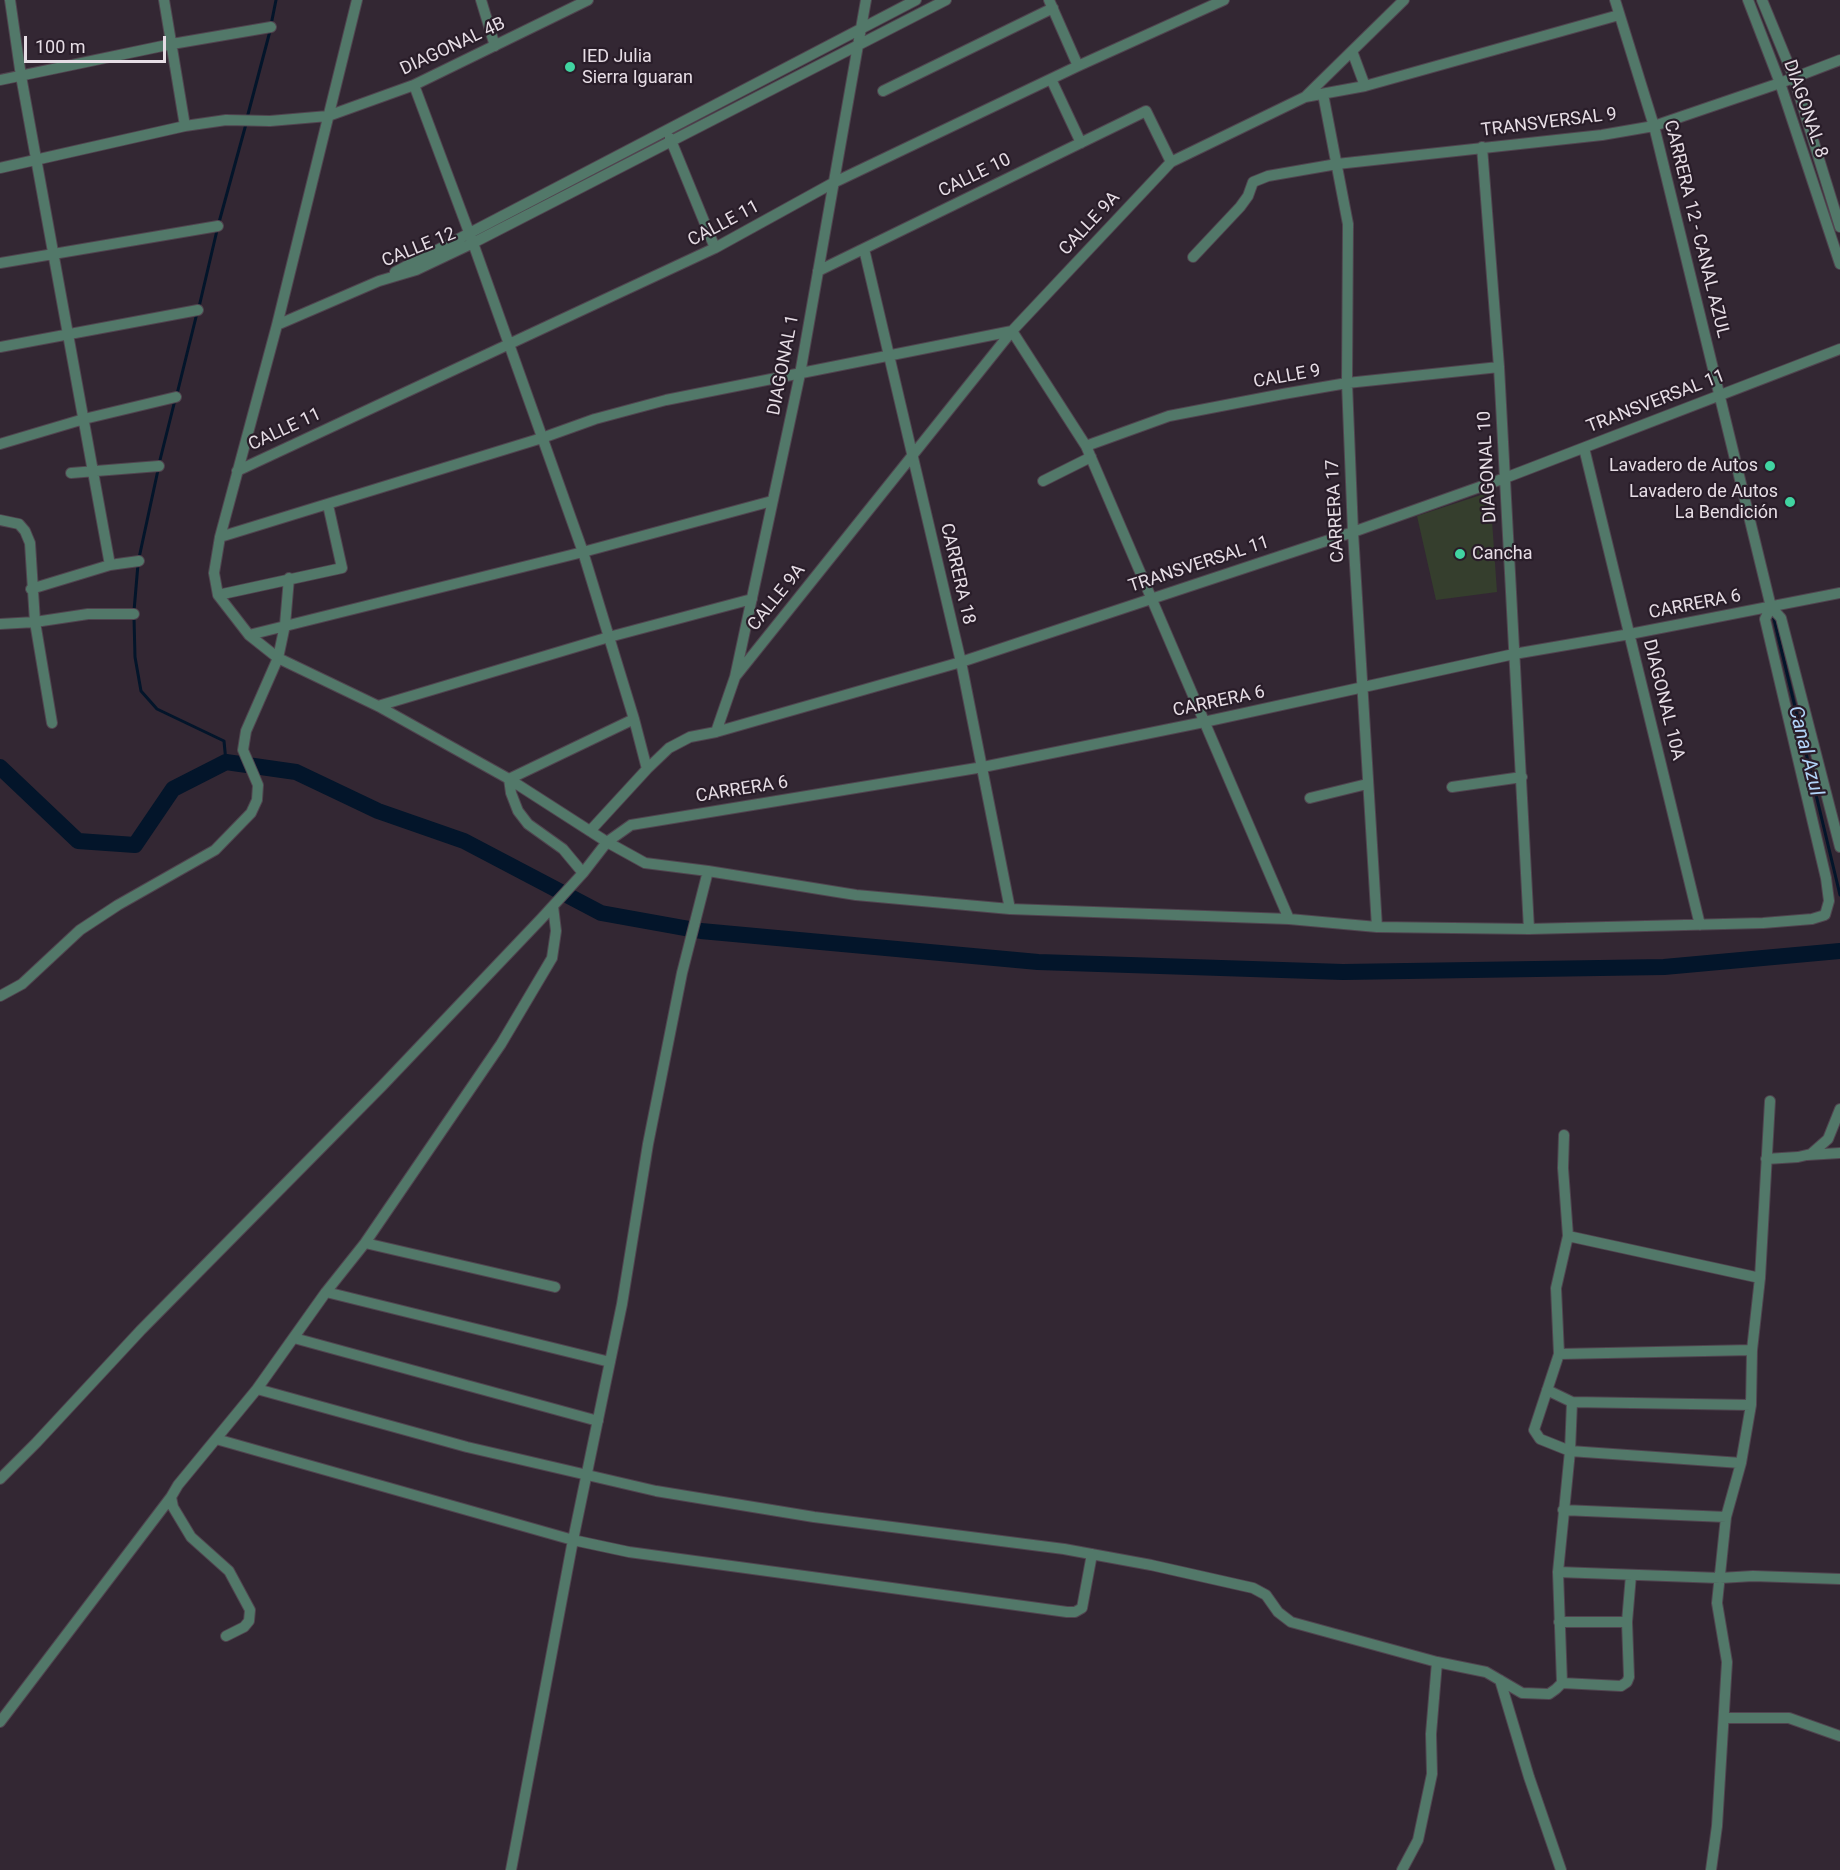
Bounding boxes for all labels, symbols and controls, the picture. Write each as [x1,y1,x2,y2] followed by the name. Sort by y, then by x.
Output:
[397,13,509,81] street label: DIAGONAL 4B
[27,24,170,62] scale bar
[35,36,86,57] text: 100 m
[582,46,693,88] place label: IED Julia Sierra Iguaran
[1778,57,1832,161] street label: DIAGONAL 8
[563,60,577,74] marker: IED Julia Sierra Iguaran
[1480,104,1618,142] street label: TRANSVERSAL 9
[1658,118,1734,340] street label: CARRERA 12 - CANAL AZUL
[935,149,1015,203] street label: CALLE 10
[1055,188,1125,260] street label: CALLE 9A
[685,196,763,252] street label: CALLE 11
[379,223,459,273] street label: CALLE 12
[764,313,804,417] street label: DIAGONAL 1
[1252,360,1322,394] street label: CALLE 9
[1584,366,1728,438] street label: TRANSVERSAL 11
[245,404,325,456] street label: CALLE 11
[1474,410,1502,524] street label: DIAGONAL 10
[1609,455,1758,477] place label: Lavadero de Autos
[1323,459,1349,563] street label: CARRERA 17
[1763,459,1777,473] marker: Lavadero de Autos
[1629,481,1778,524] place label: Lavadero de Autos La Bendición
[1783,495,1797,509] marker: Lavadero de Autos La Bendición
[935,521,979,627] street label: CARRERA 18
[1126,532,1272,598] street label: TRANSVERSAL 11
[1472,543,1533,565] place label: Cancha
[1453,547,1467,561] marker: Cancha
[744,560,810,636] street label: CALLE 9A
[1647,585,1743,625] street label: CARRERA 6
[1638,637,1688,763] street label: DIAGONAL 10A
[1171,682,1267,722] street label: CARRERA 6
[1782,704,1828,798] water label: Canal Azul
[694,772,790,808] street label: CARRERA 6

